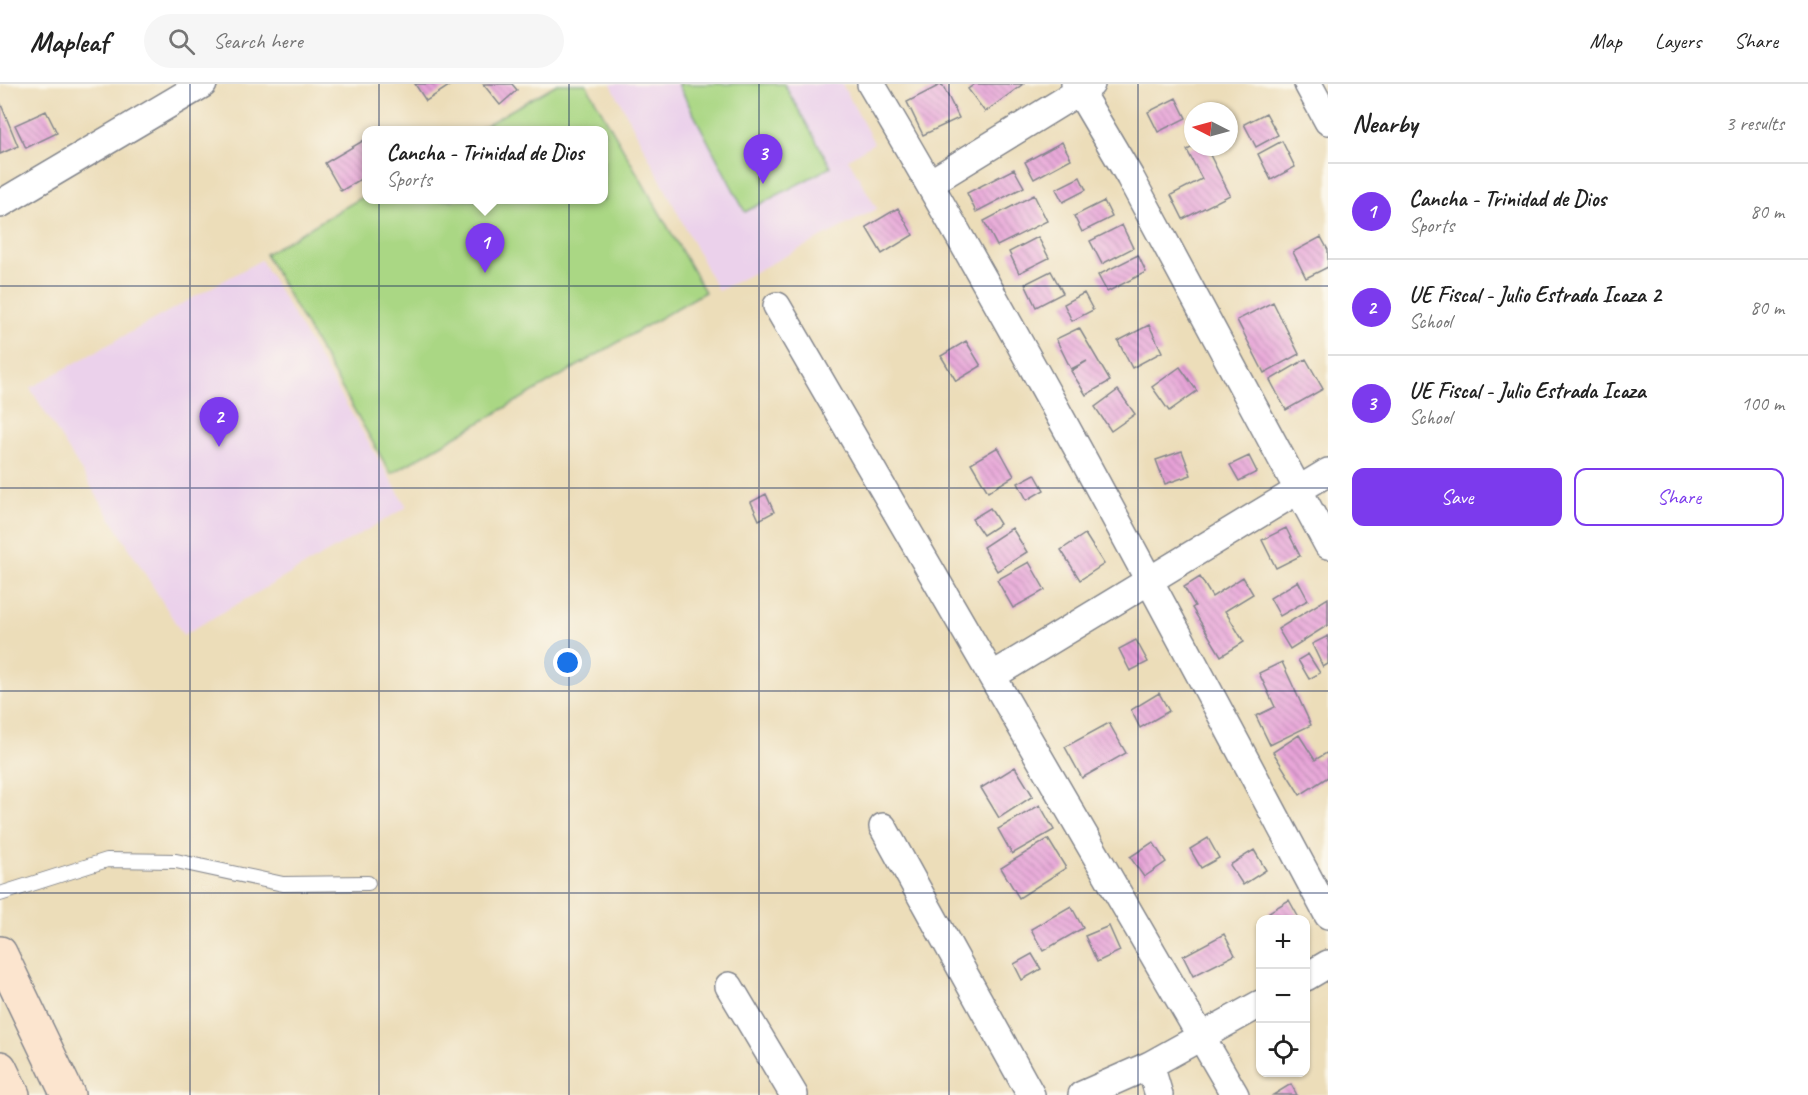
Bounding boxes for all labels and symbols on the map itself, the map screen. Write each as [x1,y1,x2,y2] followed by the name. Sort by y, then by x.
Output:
[1184,102,1238,156] north arrow
[744,135,783,184] pin: 3
[466,224,504,273] pin: 1
[200,398,238,447] pin: 2
[553,648,582,677] your location

